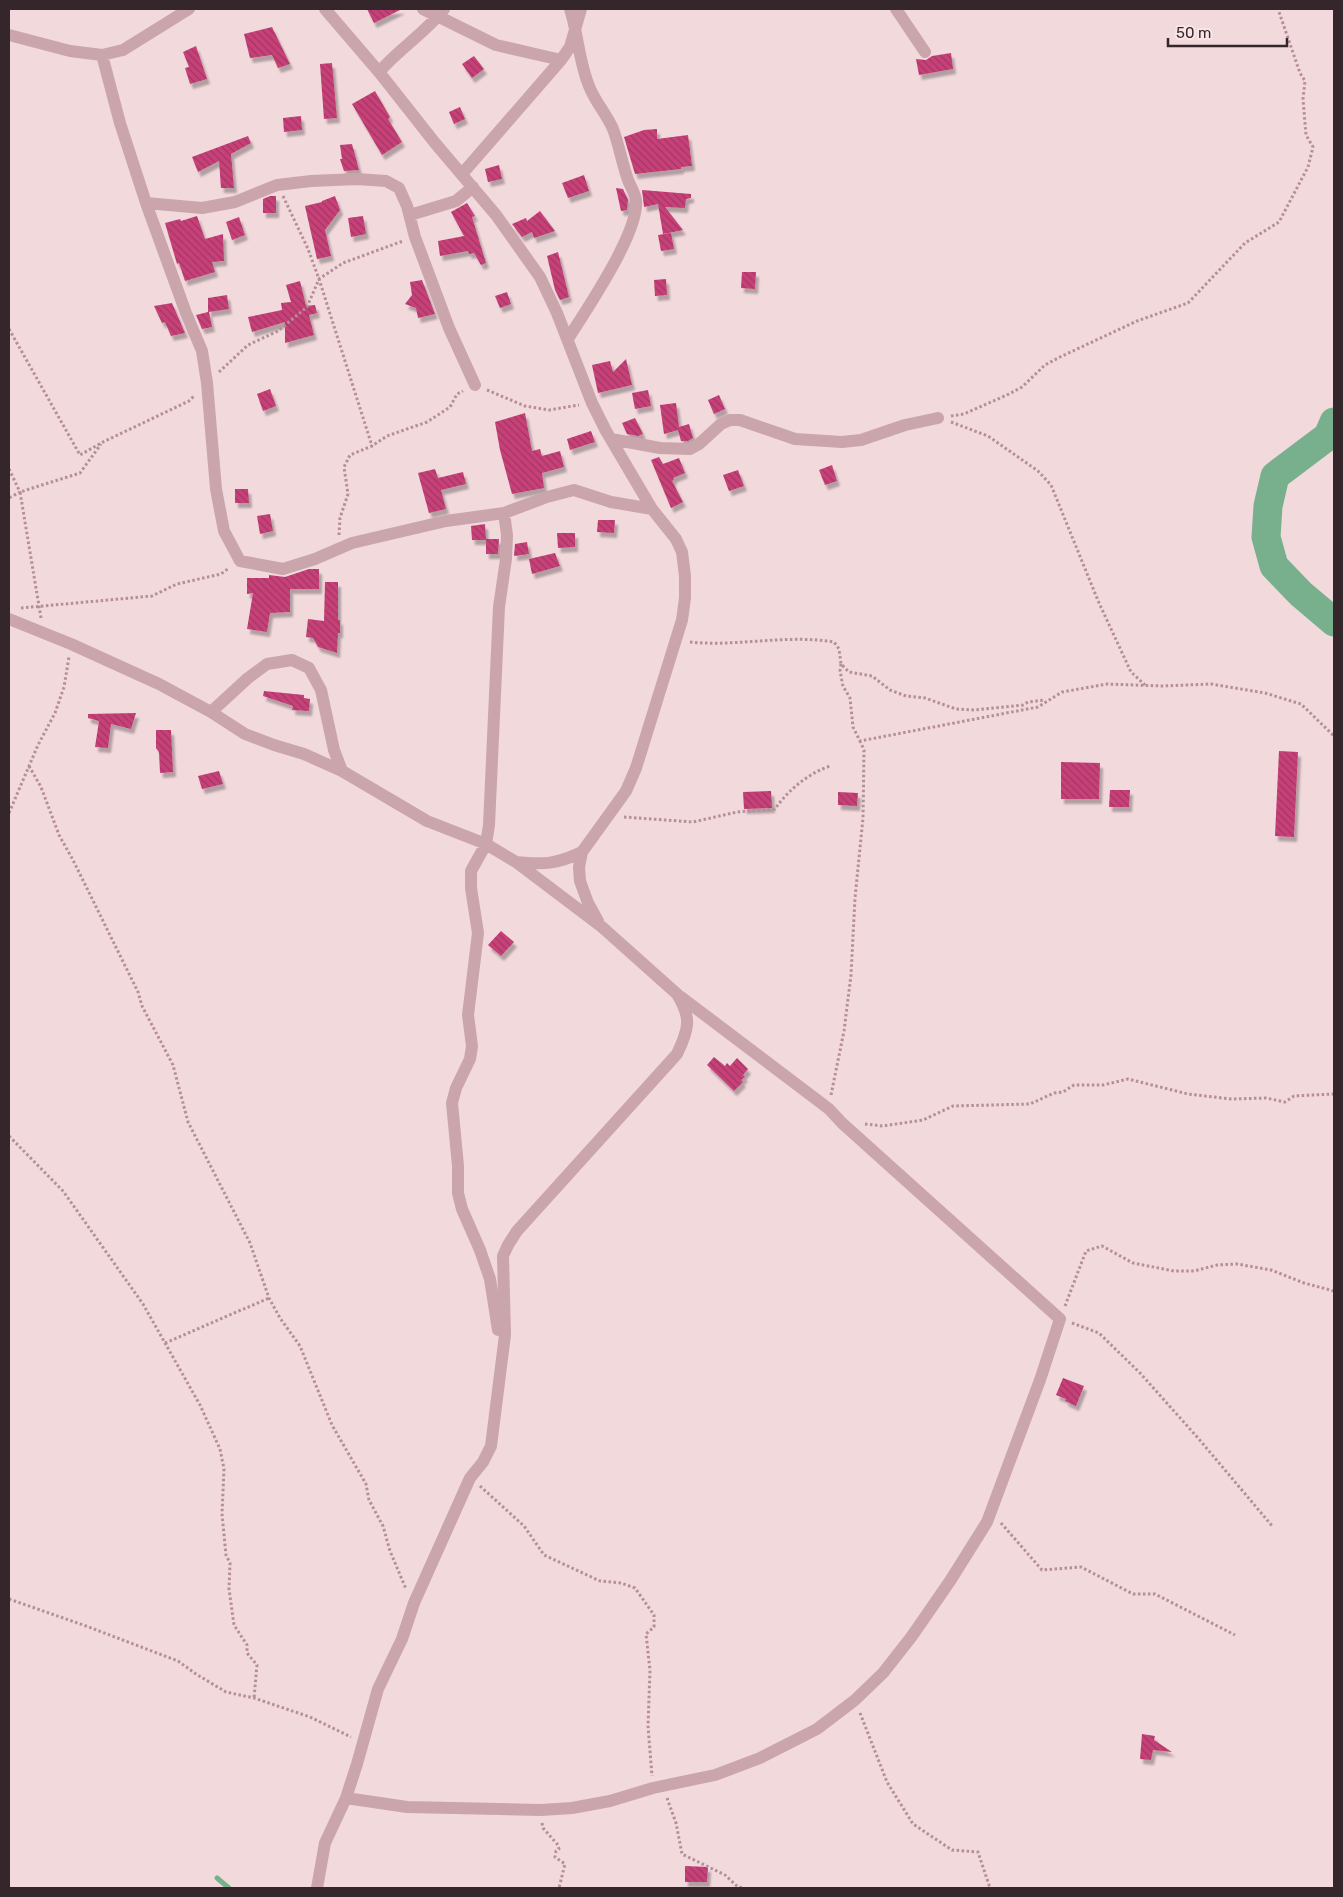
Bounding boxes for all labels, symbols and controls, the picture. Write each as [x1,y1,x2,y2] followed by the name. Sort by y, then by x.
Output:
[1168,15,1287,47] scale bar
[1176,24,1211,42] text: 50 m

